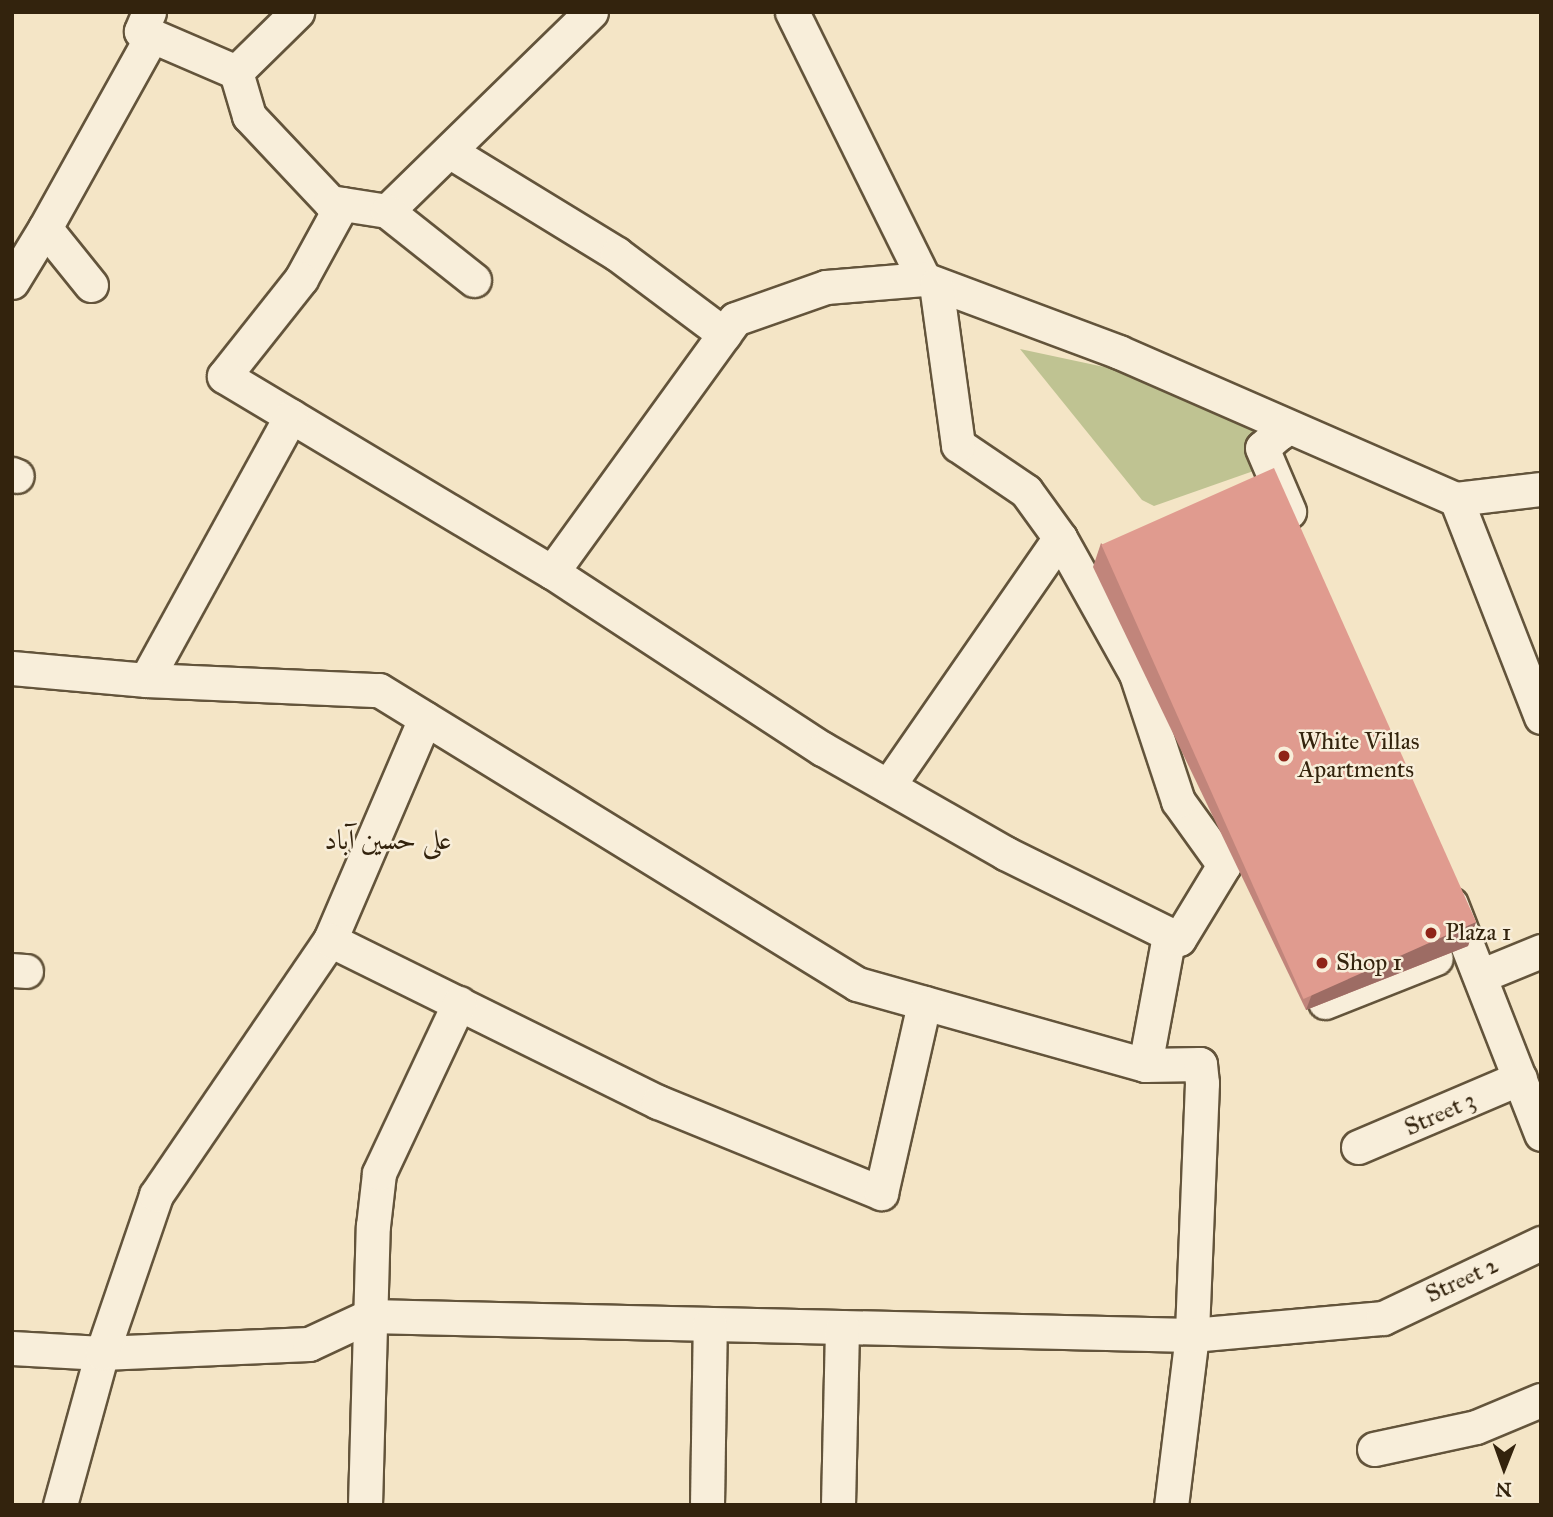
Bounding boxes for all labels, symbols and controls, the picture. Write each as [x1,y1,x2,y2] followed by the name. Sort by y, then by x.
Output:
[1298,728,1420,784] place label: White Villas Apartments
[1276,748,1292,764] marker: White Villas Apartments
[324,823,452,857] district label: علی حسین آباد
[1445,919,1511,947] place label: Plaza 1
[1423,925,1439,941] marker: Plaza 1
[1336,949,1402,977] place label: Shop 1
[1314,955,1330,971] marker: Shop 1
[1400,1086,1480,1142] street label: Street 3
[1421,1251,1503,1309] street label: Street 2
[1469,1433,1539,1503] north arrow
[1495,1478,1512,1501] text: N

